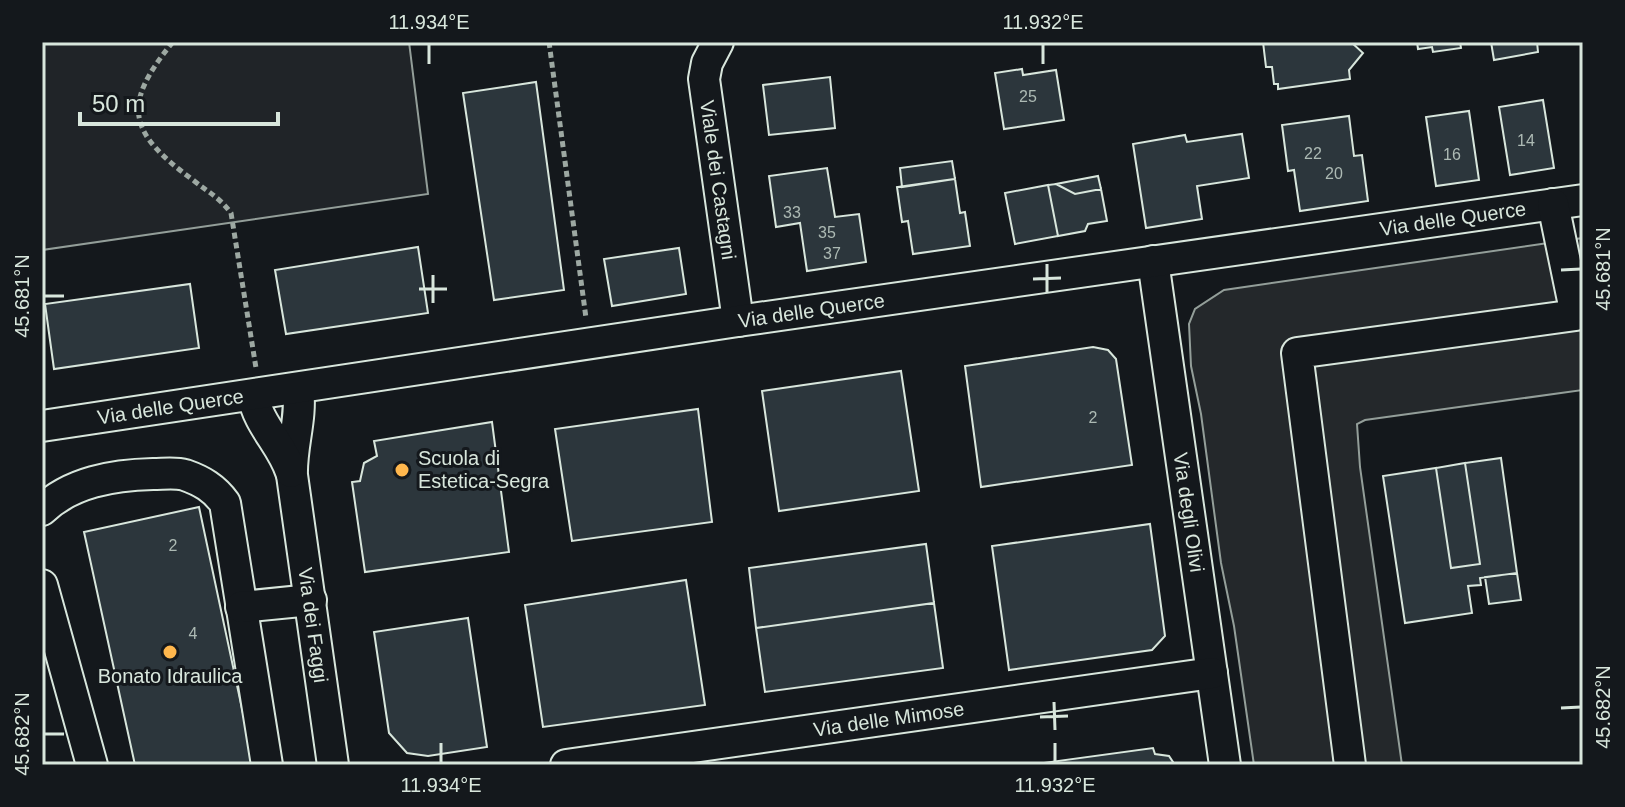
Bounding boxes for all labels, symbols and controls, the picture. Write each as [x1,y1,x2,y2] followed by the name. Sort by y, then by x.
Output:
[388,11,470,33] text: 11.934°E
[1002,11,1084,33] text: 11.932°E
[80,76,278,126] scale bar
[1019,88,1037,105] house number: 25
[92,90,145,117] text: 50 m
[696,99,740,261] street label: Viale dei Castagni
[1517,132,1535,149] house number: 14
[1304,145,1322,162] house number: 22
[1443,146,1461,163] house number: 16
[1325,165,1343,182] house number: 20
[1378,197,1527,240] street label: Via delle Querce
[783,204,801,221] house number: 33
[818,224,836,241] house number: 35
[1592,227,1614,311] text: 45.681°N
[823,245,841,262] house number: 37
[11,254,33,338] text: 45.681°N
[737,289,886,332] street label: Via delle Querce
[96,385,245,428] street label: Via delle Querce
[1089,409,1098,426] house number: 2
[418,447,550,492] place label: Scuola di Estetica-Segra
[1169,451,1208,574] street label: Via degli Olivi
[393,461,411,479] marker: Scuola di Estetica-Segra
[169,537,178,554] house number: 2
[294,566,332,684] street label: Via dei Faggi
[189,625,198,642] house number: 4
[161,643,179,661] marker: Bonato Idraulica
[98,665,243,687] place label: Bonato Idraulica
[1592,665,1614,749] text: 45.682°N
[11,692,33,776] text: 45.682°N
[812,697,966,741] street label: Via delle Mimose
[400,774,482,796] text: 11.934°E
[1014,774,1096,796] text: 11.932°E

